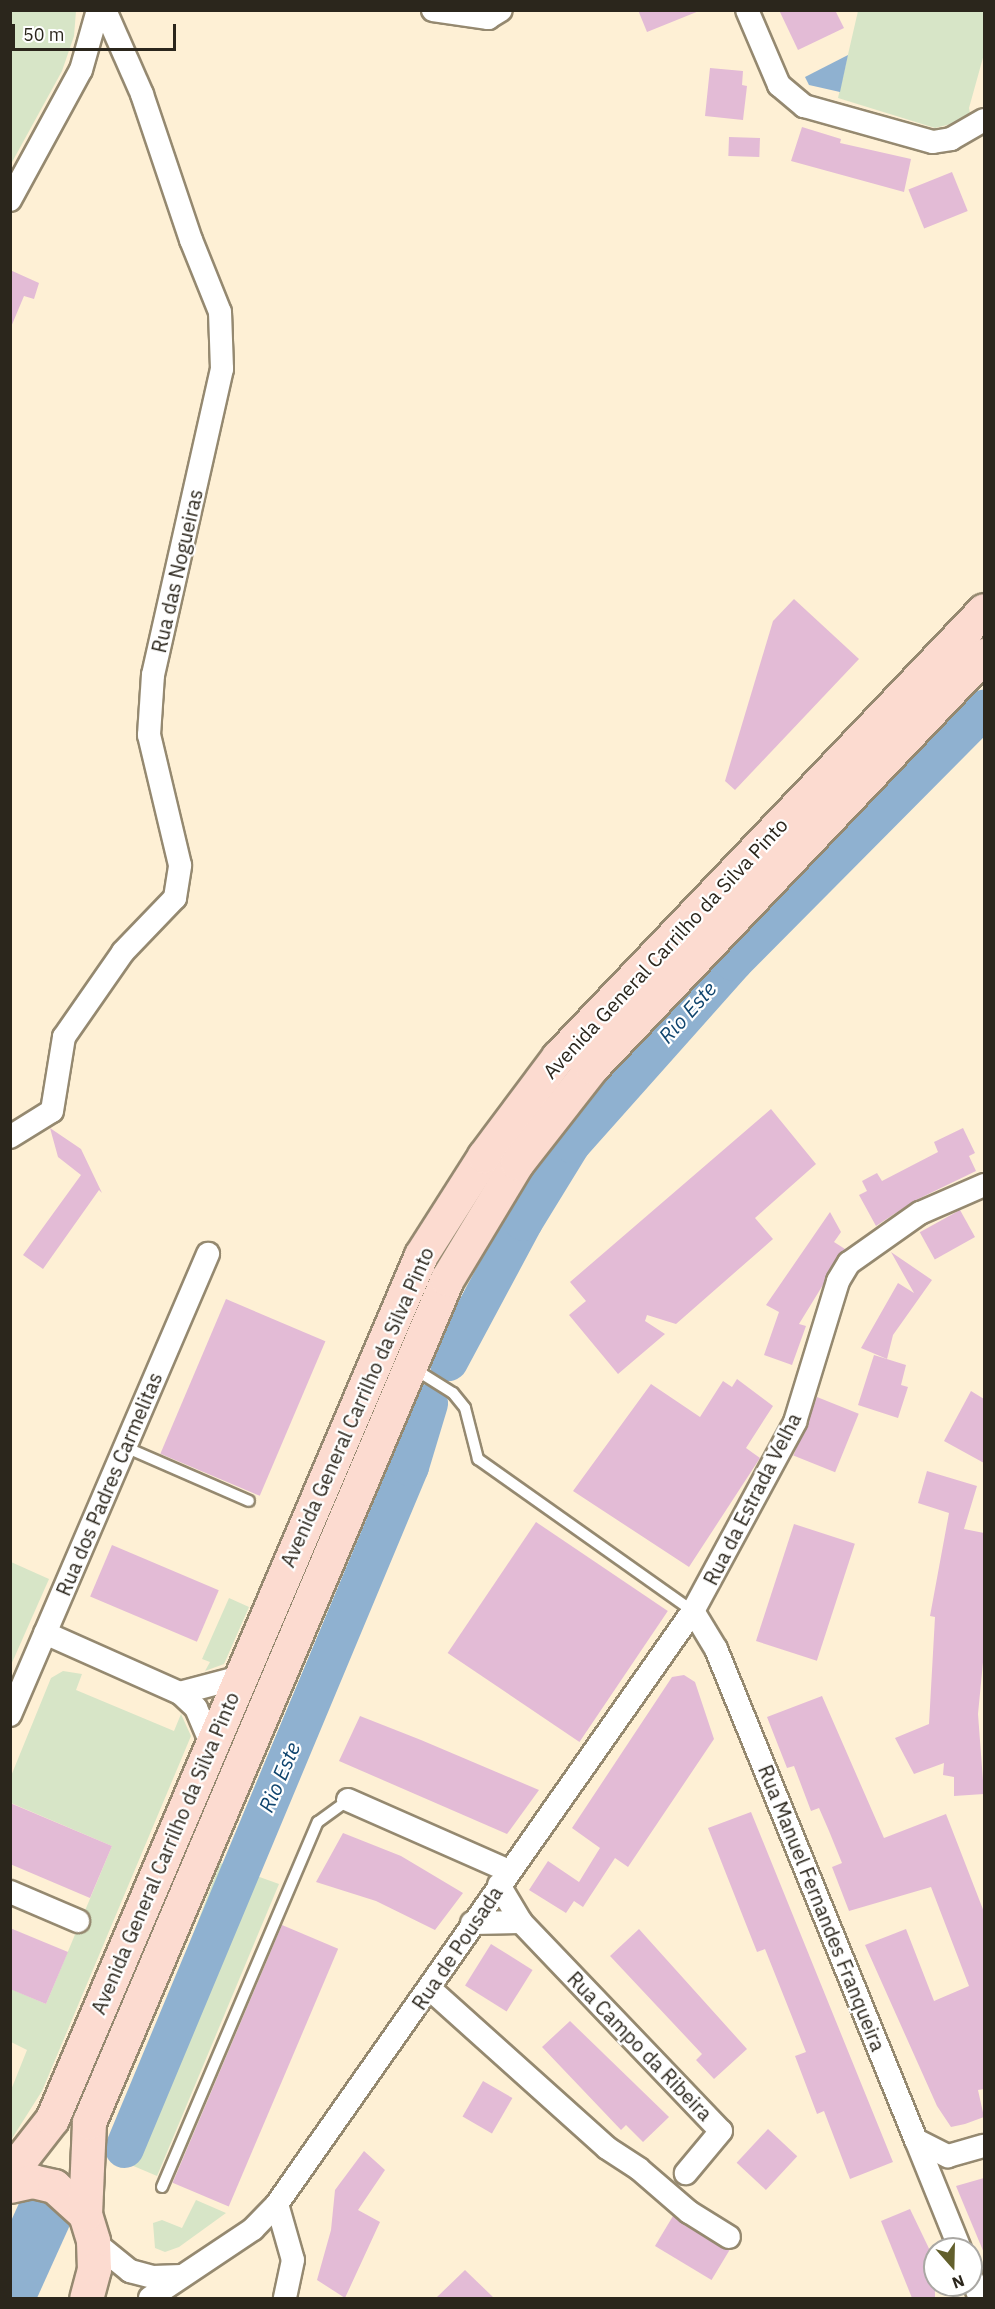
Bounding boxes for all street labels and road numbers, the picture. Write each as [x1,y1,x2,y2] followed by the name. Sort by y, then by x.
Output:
[147,487,207,655] street label: Rua das Nogueiras
[538,813,792,1083] street label: Avenida General Carrilho da Silva Pinto
[275,1243,439,1571] street label: Avenida General Carrilho da Silva Pinto
[51,1369,167,1599] street label: Rua dos Padres Carmelitas
[698,1409,806,1589] street label: Rua da Estrada Velha
[86,1688,244,2018] street label: Avenida General Carrilho da Silva Pinto
[753,1761,891,2055] street label: Rua Manuel Fernandes Franqueira
[407,1882,507,2014] street label: Rua de Pousada
[563,1966,717,2126] street label: Rua Campo da Ribeira

